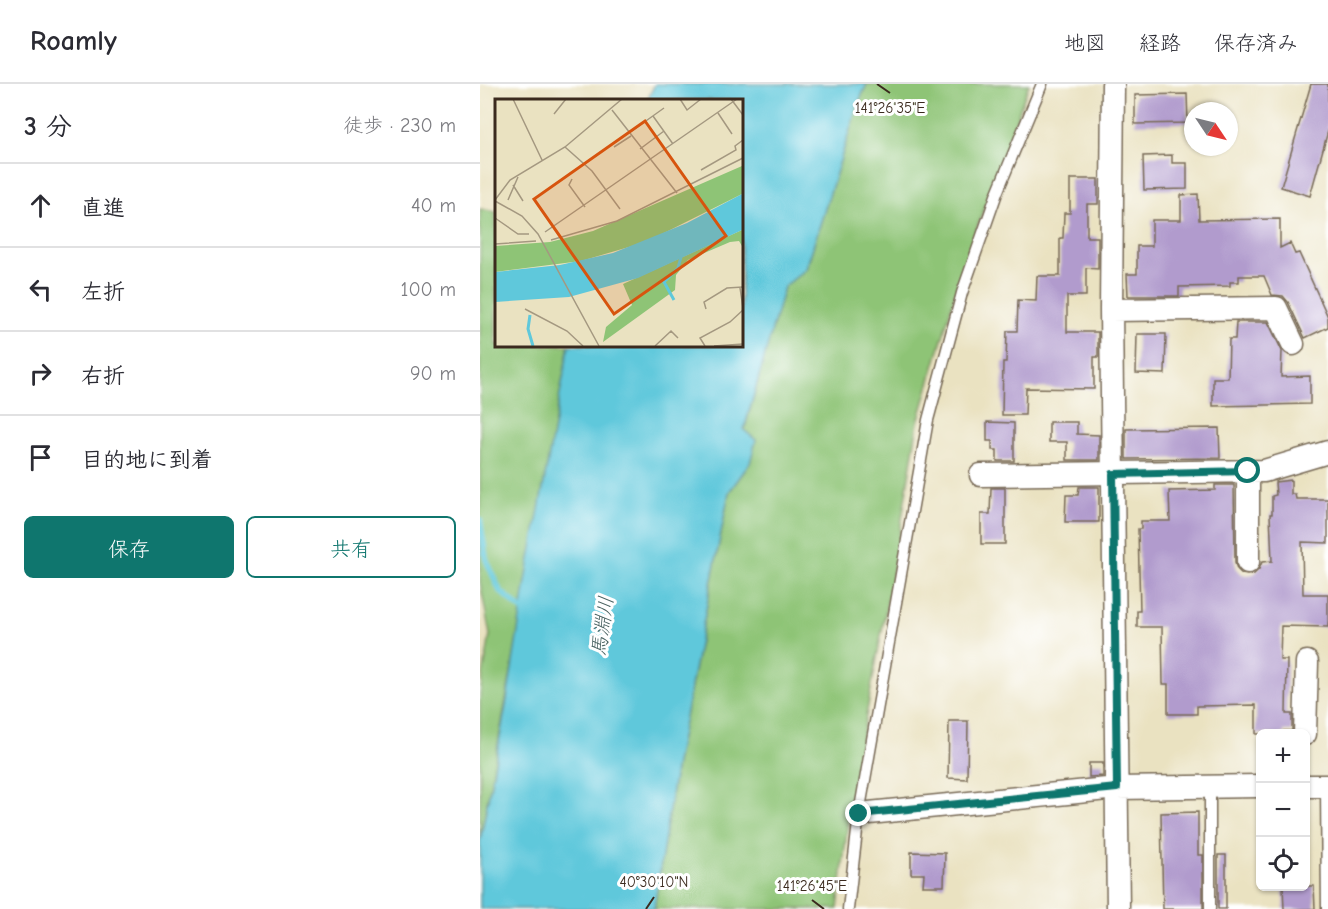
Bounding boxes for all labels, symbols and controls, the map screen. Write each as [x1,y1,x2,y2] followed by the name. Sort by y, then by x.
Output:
[30,25,117,57] text: Roamly
[1064,31,1106,55] text: 地図
[1139,31,1181,55] text: 経路
[1214,31,1298,55] text: 保存済み
[495,99,742,346] inset map
[855,99,925,117] text: 141°26'35"E
[1184,102,1238,156] north arrow
[24,112,72,142] text: 3 分
[343,114,456,137] text: 徒歩 · 230 m
[24,189,57,222] icon: ahead
[411,194,456,217] text: 40 m
[81,195,125,221] text: 直進
[24,273,57,306] icon: left
[401,278,456,301] text: 100 m
[81,279,125,305] text: 左折
[24,357,57,390] icon: right
[410,362,456,385] text: 90 m
[81,363,125,389] text: 右折
[24,441,57,474] icon: arrive
[81,447,213,473] text: 目的地に到着
[1234,457,1260,483] route start
[24,516,234,578] button: 保存
[246,516,456,578] button: 共有
[587,595,618,657] water label: 馬淵川
[1256,729,1310,891] map controls
[1256,729,1310,783] button: +
[1256,783,1310,837] button: −
[845,800,871,826] route end
[1256,837,1310,891] button: locate
[620,873,688,891] text: 40°30'10"N
[777,877,847,895] text: 141°26'45"E

